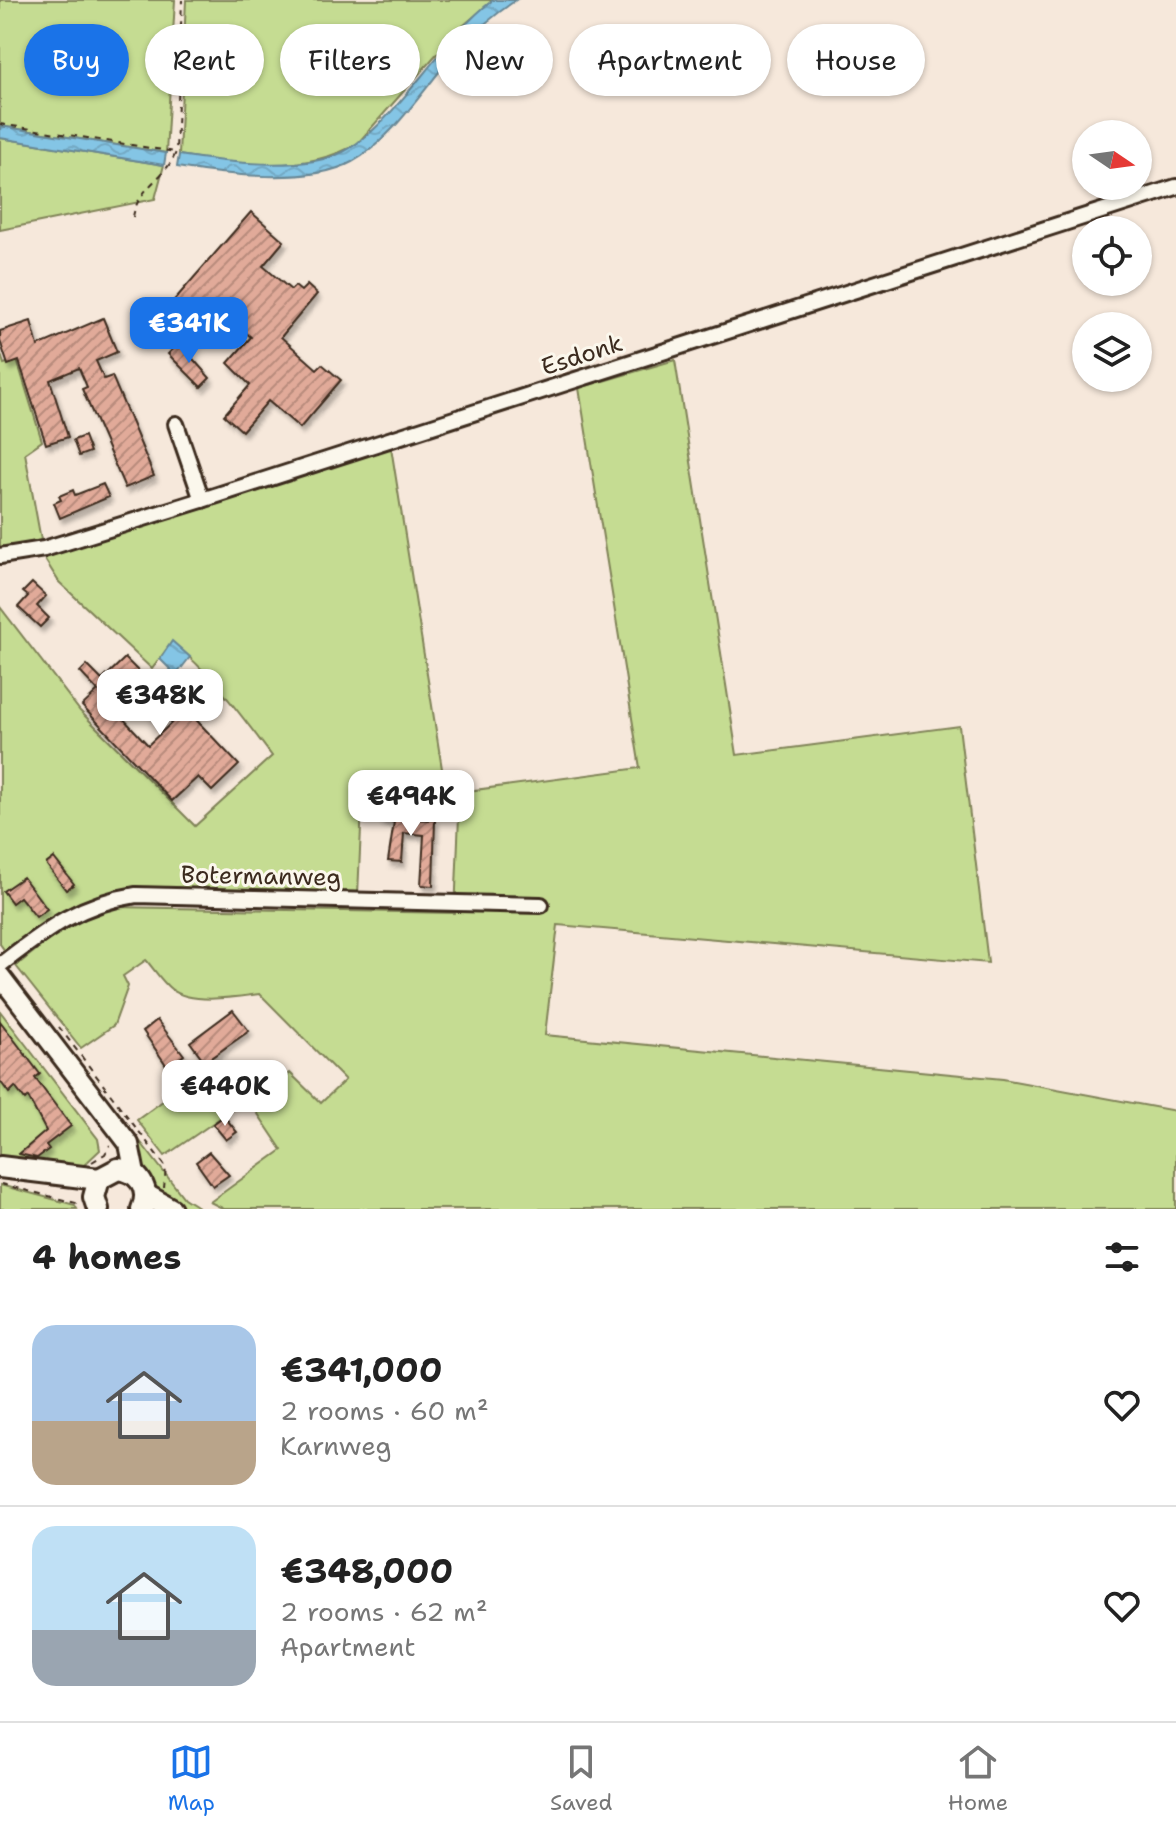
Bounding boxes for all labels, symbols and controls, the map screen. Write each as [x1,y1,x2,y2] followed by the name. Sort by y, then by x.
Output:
[24,24,129,96] chip: Buy
[145,24,264,96] chip: Rent
[280,24,420,96] chip: Filters
[436,24,553,96] chip: New
[569,24,771,96] chip: Apartment
[787,24,925,96] chip: House
[1072,120,1152,200] north arrow
[1072,120,1152,392] map controls
[1072,216,1152,296] button: locate
[133,297,245,365] pin: €341K
[148,305,230,340] text: €341K
[1072,312,1152,392] button: layers
[537,327,627,383] street label: Esdonk
[104,669,216,737] pin: €348K
[115,677,205,712] text: €348K
[355,770,467,838] pin: €494K
[366,778,456,813] text: €494K
[181,859,341,893] street label: Botermanweg
[169,1060,281,1128] pin: €440K
[180,1068,270,1103] text: €440K
[32,1234,181,1280] text: 4 homes
[1100,1235,1144,1279] icon: filters
[280,1347,443,1393] text: €341,000
[96,1357,192,1453] icon: home
[1100,1383,1144,1427] icon: heart
[280,1393,489,1428] text: 2 rooms · 60 m²
[280,1428,392,1463] text: Karnweg
[280,1548,453,1594] text: €348,000
[96,1558,192,1654] icon: home
[1100,1584,1144,1628] icon: heart
[280,1594,488,1629] text: 2 rooms · 62 m²
[280,1629,416,1664] text: Apartment
[168,1740,215,1817] tab: Map
[550,1740,613,1817] tab: Saved
[948,1740,1008,1817] tab: Home

